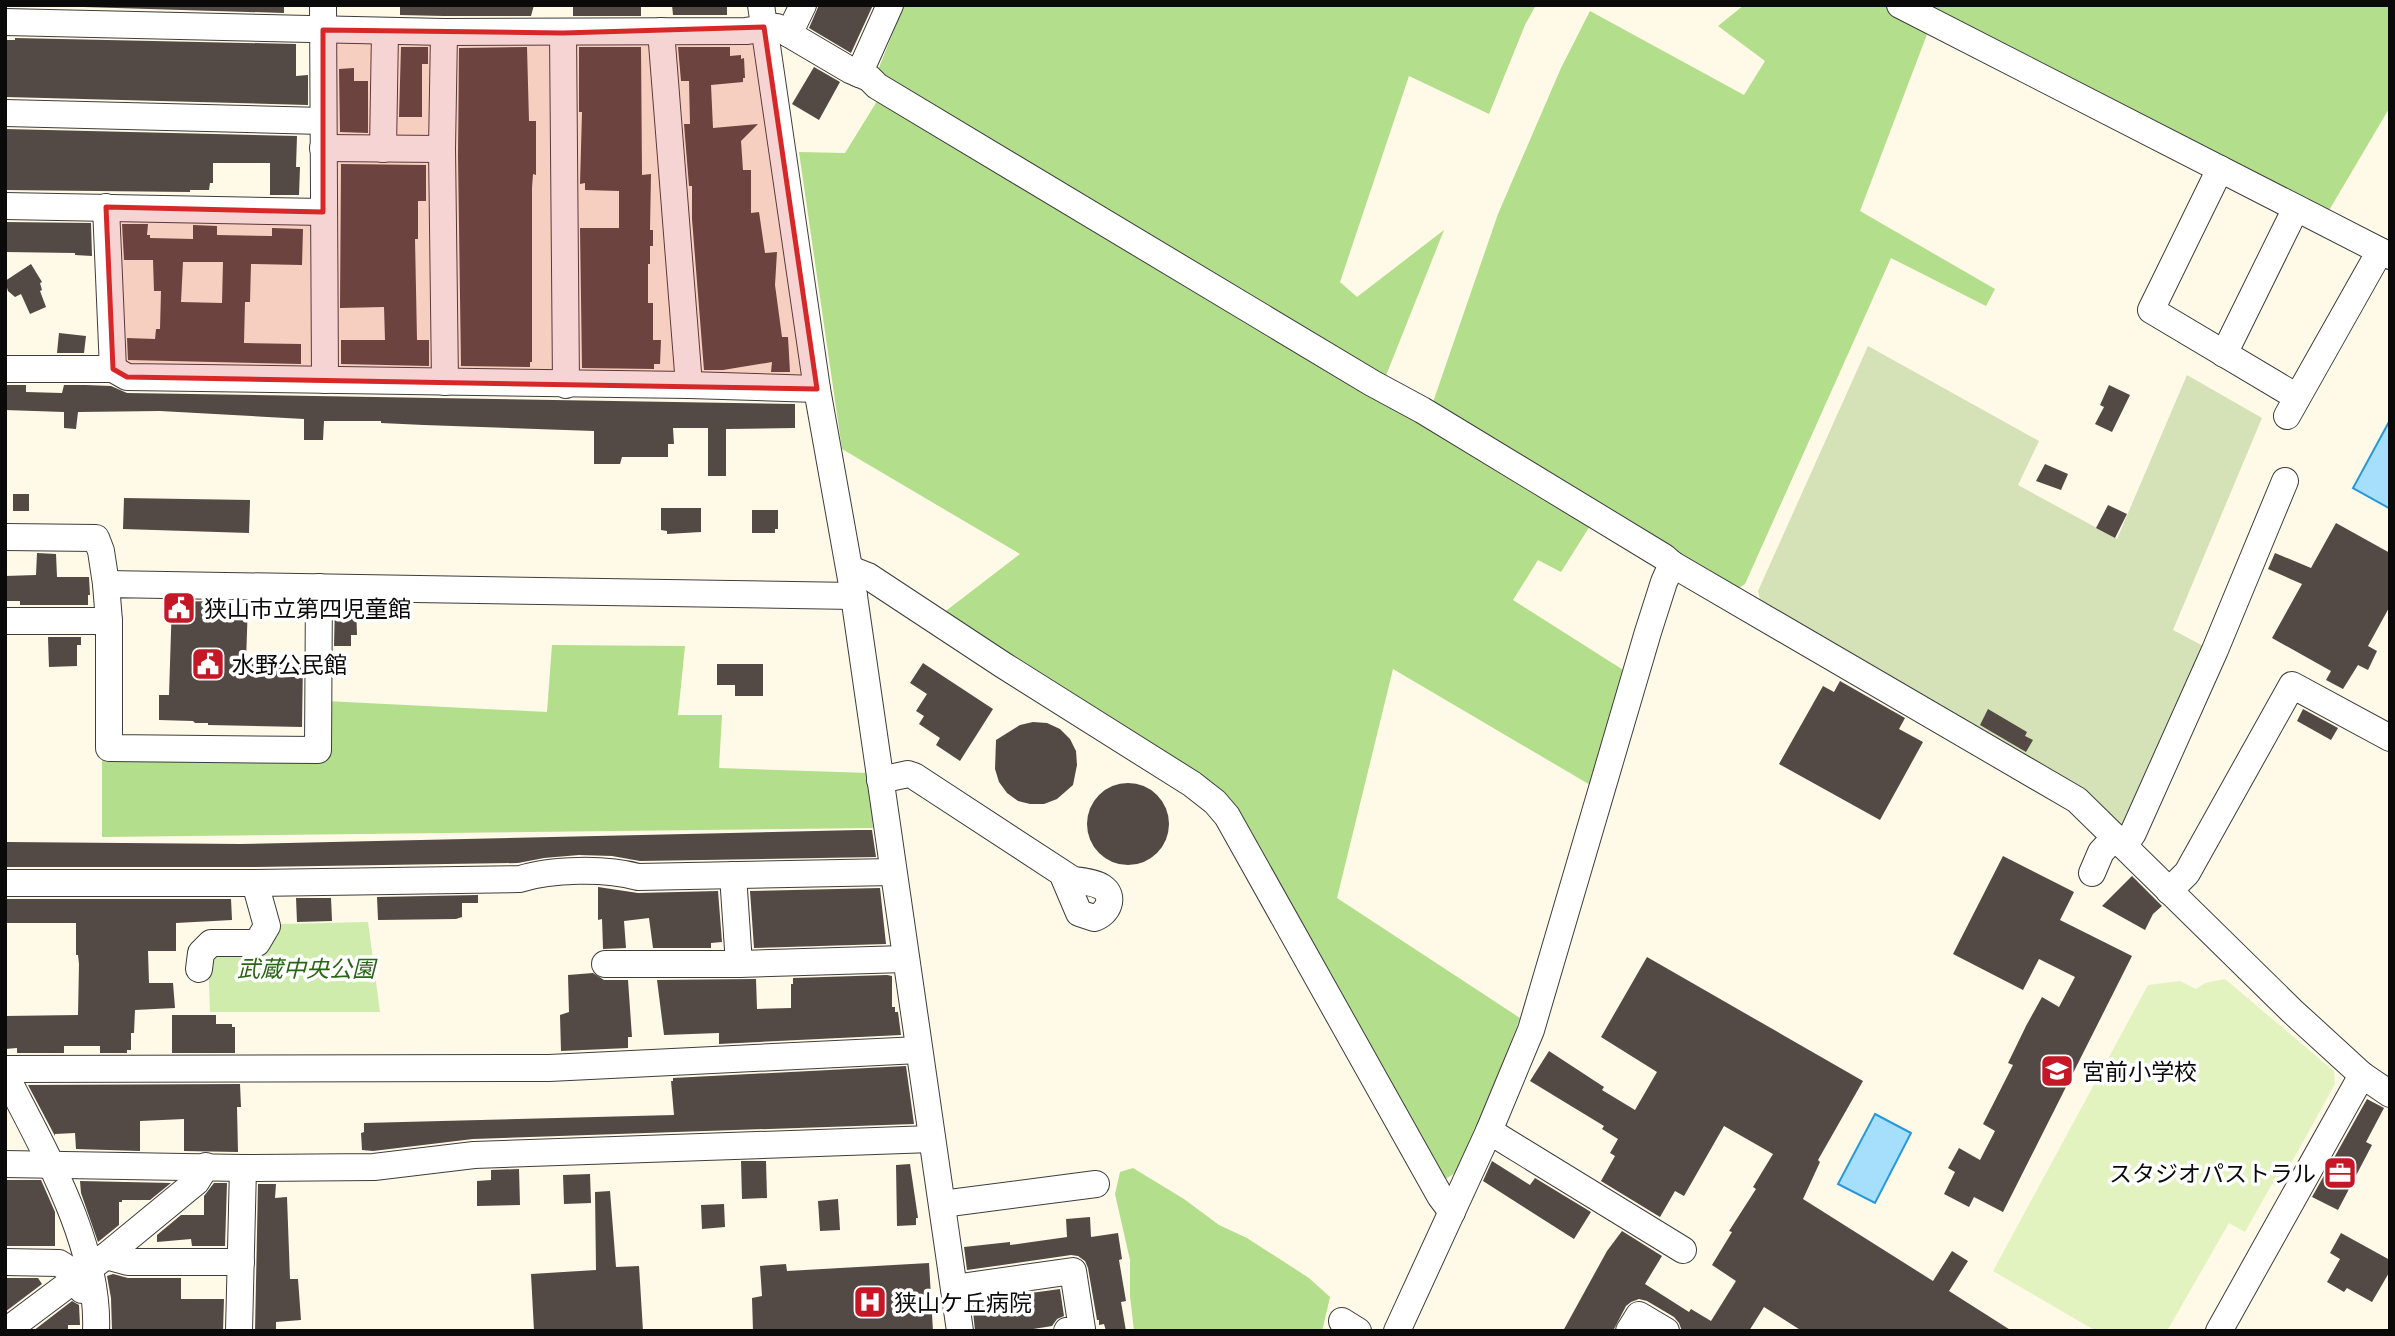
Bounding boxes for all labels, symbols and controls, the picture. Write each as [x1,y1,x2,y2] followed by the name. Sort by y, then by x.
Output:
[160,589,198,627] public building icon: 狭山市立第四児童館
[204,594,411,623] place label: 狭山市立第四児童館
[189,645,227,683] public building icon: 水野公民館
[232,650,347,679] place label: 水野公民館
[237,954,378,983] park label: 武蔵中央公園
[2038,1052,2076,1090] school or university icon: 宮前小学校
[2082,1057,2197,1086] place label: 宮前小学校
[2321,1154,2359,1192] office icon: スタジオパストラル
[2109,1159,2316,1188] place label: スタジオパストラル
[851,1283,889,1321] hospital icon: 狭山ケ丘病院
[894,1288,1032,1317] place label: 狭山ケ丘病院

